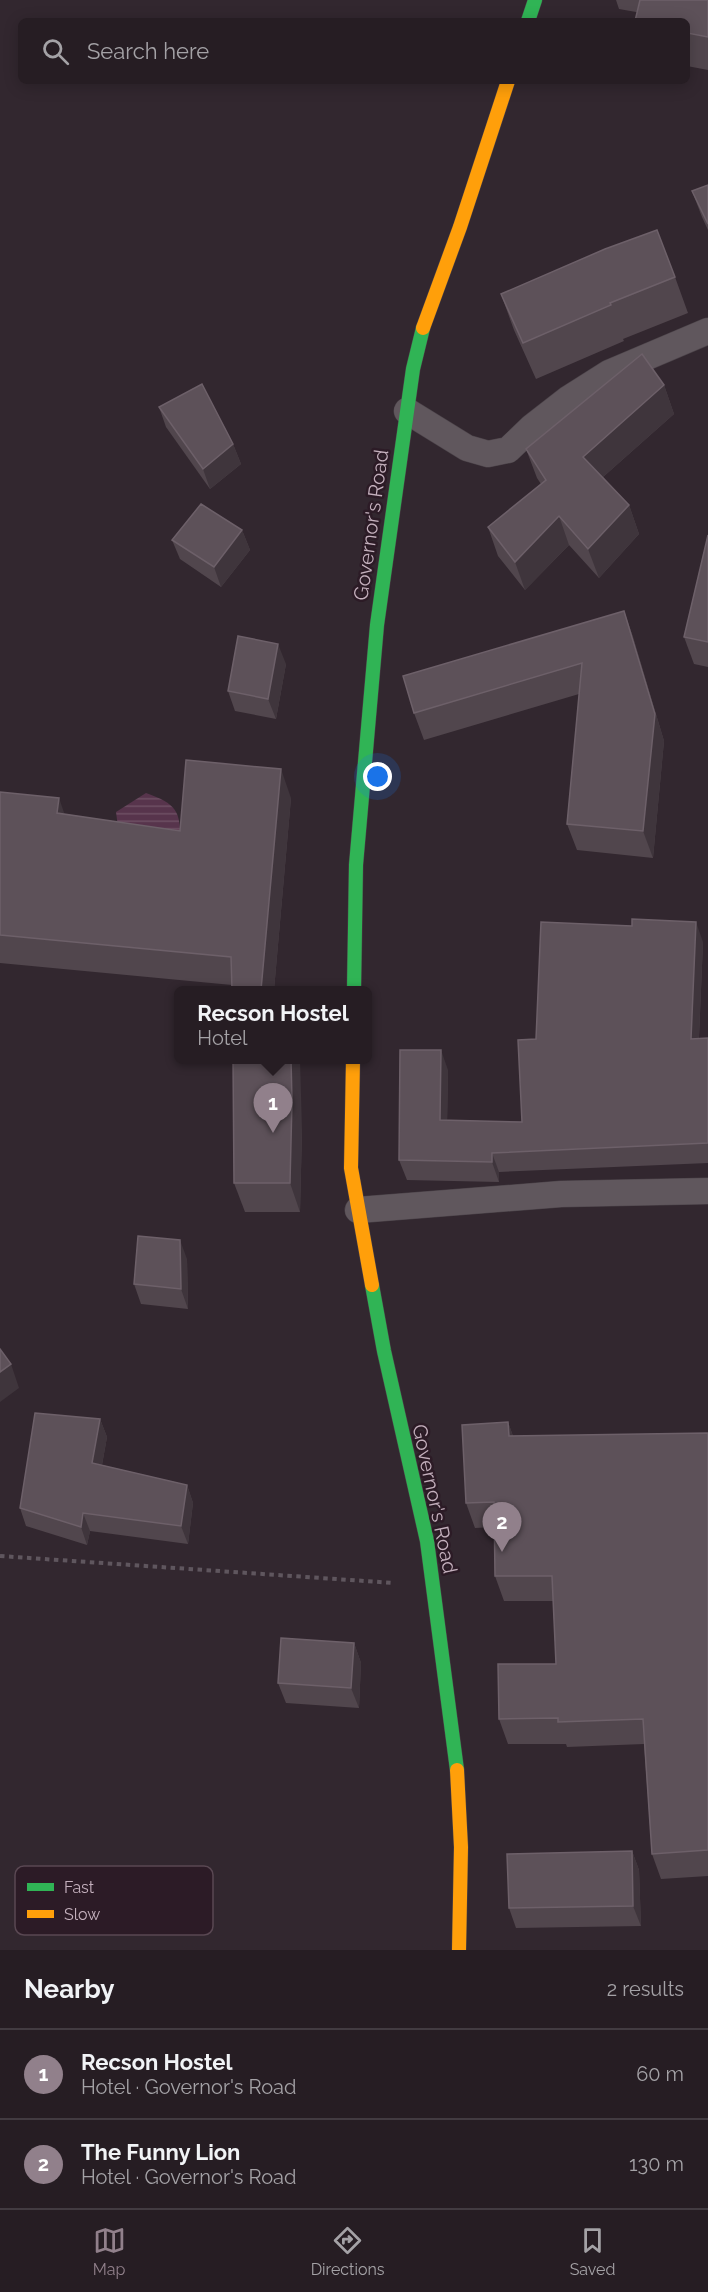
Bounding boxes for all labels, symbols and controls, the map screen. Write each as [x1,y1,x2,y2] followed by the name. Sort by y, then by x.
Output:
[18,18,690,84] search box
[39,35,72,68] icon: search
[87,38,209,64] text: Search here
[349,448,393,602] street label: Governor's Road
[363,762,392,791] your location
[174,986,372,1064] popup
[197,1000,349,1026] text: Recson Hostel
[197,1026,247,1050] text: Hotel
[254,1084,292,1133] pin: 1
[407,1422,463,1576] street label: Governor's Road
[482,1502,522,1552] pin: 2
[15,1866,213,1935] legend
[64,1878,95,1897] text: Fast
[64,1905,100,1924] text: Slow
[24,1974,114,2004] text: Nearby
[607,1977,684,2001] text: 2 results
[81,2049,232,2075] text: Recson Hostel
[39,2062,48,2086] text: 1
[636,2062,684,2086] text: 60 m
[81,2075,296,2099] text: Hotel · Governor's Road
[81,2139,240,2165] text: The Funny Lion
[38,2152,49,2176] text: 2
[629,2152,684,2176] text: 130 m
[81,2165,296,2189] text: Hotel · Governor's Road
[93,2224,126,2279] tab: Map
[311,2224,385,2279] tab: Directions
[570,2224,615,2279] tab: Saved

